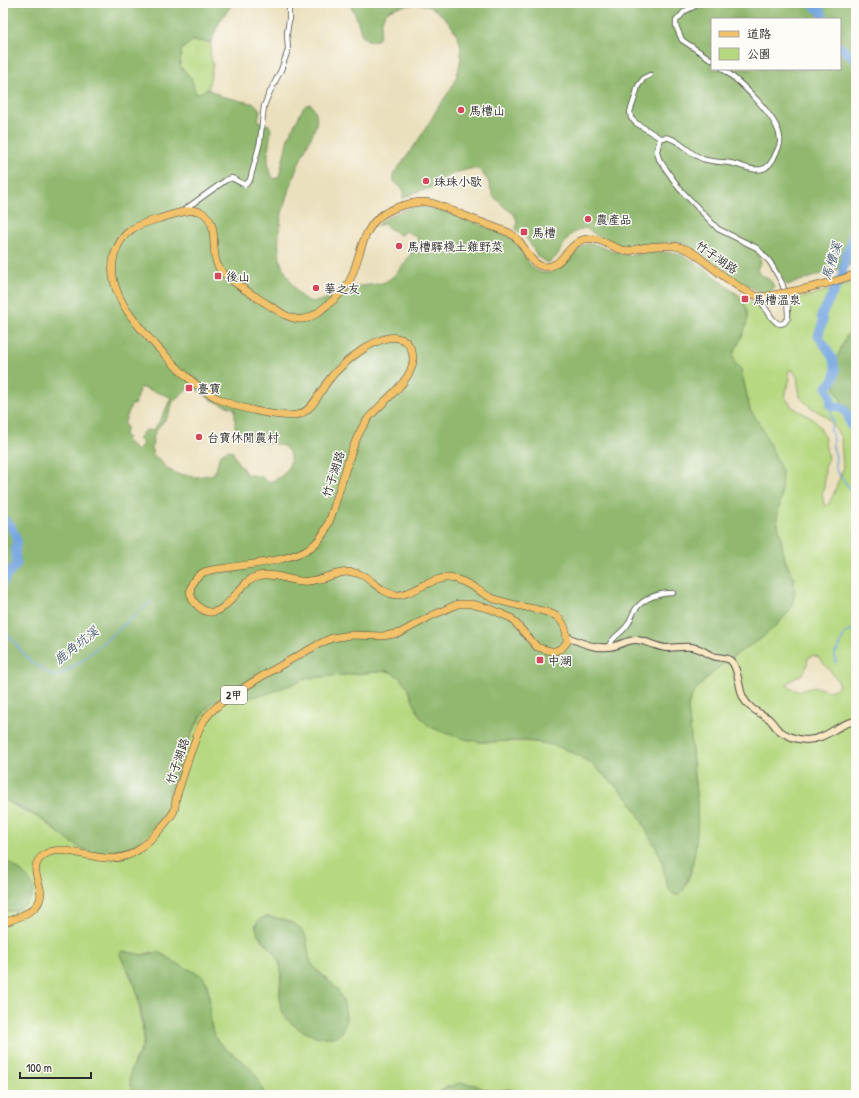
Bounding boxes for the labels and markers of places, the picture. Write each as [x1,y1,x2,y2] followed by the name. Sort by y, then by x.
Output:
[469,102,505,119] place label: 馬槽山
[456,105,466,115] marker: 馬槽山
[434,173,482,190] place label: 珠珠小歇
[421,176,431,186] marker: 珠珠小歇
[596,211,632,228] place label: 農產品
[583,214,593,224] marker: 農產品
[532,224,556,241] place label: 馬槽
[519,227,529,237] marker: 馬槽
[407,238,503,255] place label: 馬槽驛棧土雞野菜
[394,241,404,251] marker: 馬槽驛棧土雞野菜
[226,268,250,285] place label: 後山
[213,271,223,281] marker: 後山
[324,280,360,297] place label: 華之友
[311,283,321,293] marker: 華之友
[753,291,801,308] place label: 馬槽溫泉
[740,294,750,304] marker: 馬槽溫泉
[197,380,221,397] place label: 臺寶
[184,383,194,393] marker: 臺寶
[207,429,279,446] place label: 台寶休閒農村
[194,432,204,442] marker: 台寶休閒農村
[548,652,572,669] place label: 中湖
[535,655,545,665] marker: 中湖

